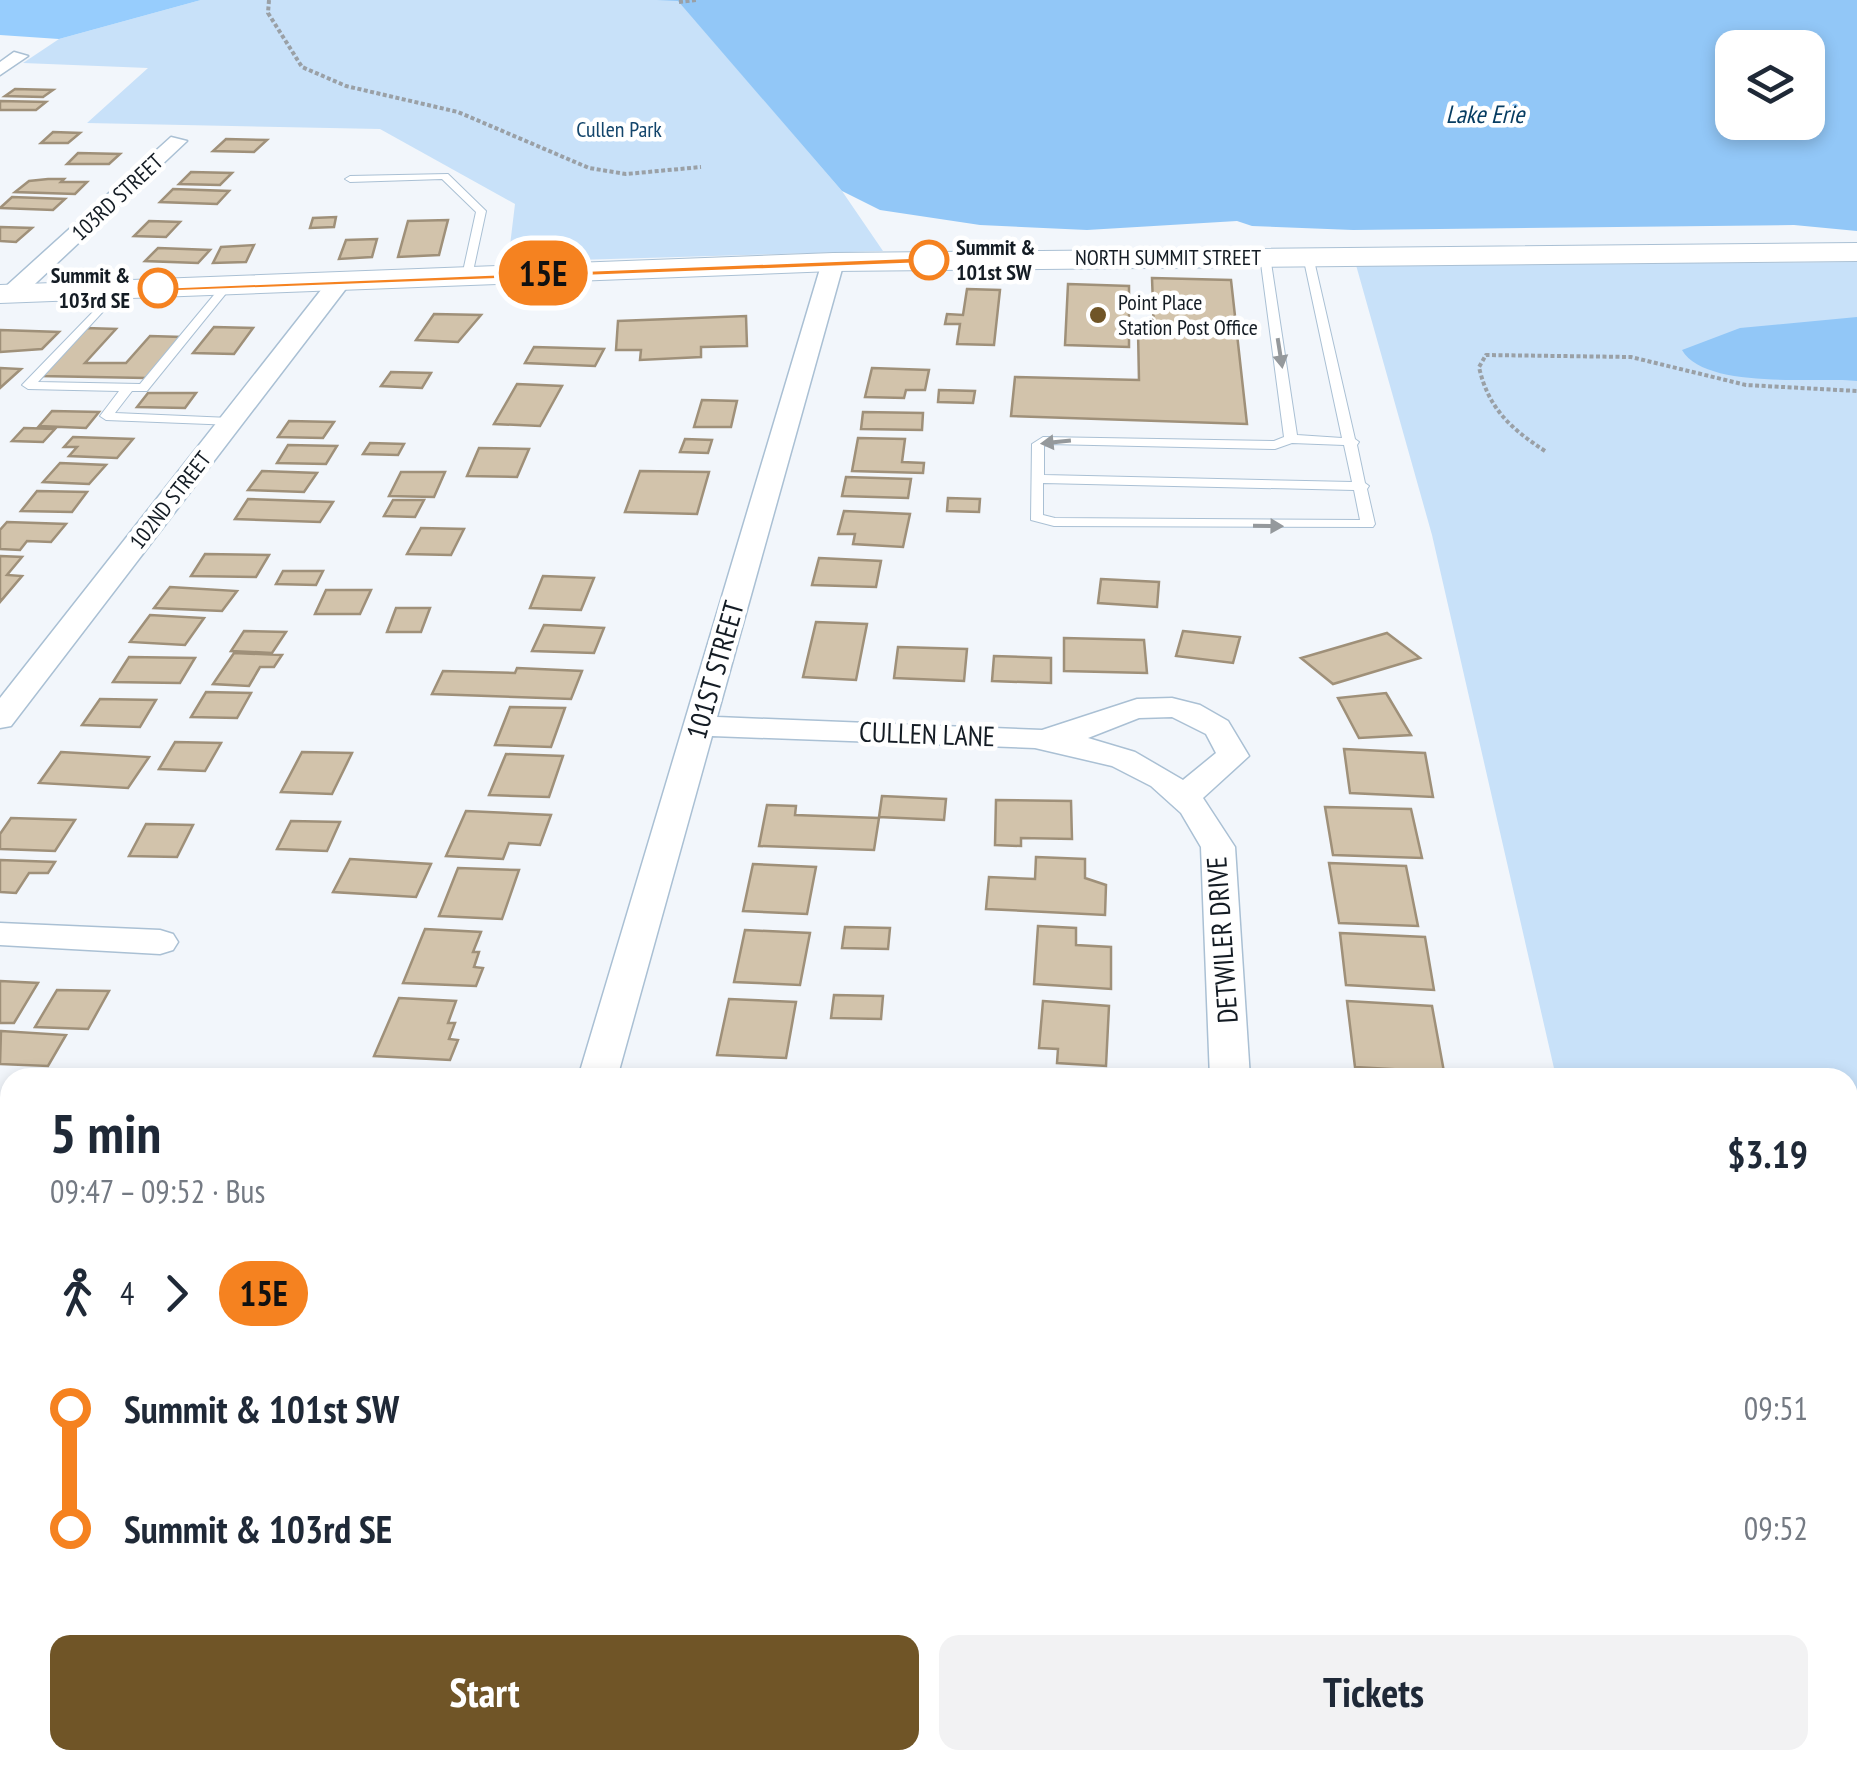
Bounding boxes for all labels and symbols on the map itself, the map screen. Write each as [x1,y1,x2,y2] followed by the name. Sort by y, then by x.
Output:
[1446,98,1526,130] water label: Lake Erie
[576,115,662,143] park label: Cullen Park
[65,147,169,246] street label: 103RD STREET
[956,233,1035,286] place label: Summit & 101st SW
[486,240,600,306] line badge: 15E
[910,241,948,279] marker: Summit & 101st SW
[1075,243,1261,271] street label: NORTH SUMMIT STREET
[51,261,130,314] place label: Summit & 103rd SE
[139,269,177,307] marker: Summit & 103rd SE
[1118,288,1258,341] place label: Point Place Station Post Office
[1087,304,1109,326] marker: Point Place Station Post Office
[1273,337,1289,369] one-way arrow
[1040,434,1071,450] one-way arrow
[123,445,217,554] street label: 102ND STREET
[1252,518,1284,534] one-way arrow
[677,596,752,743] street label: 101ST STREET
[859,713,996,754] street label: CULLEN LANE
[1197,855,1246,1025] street label: DETWILER DRIVE

